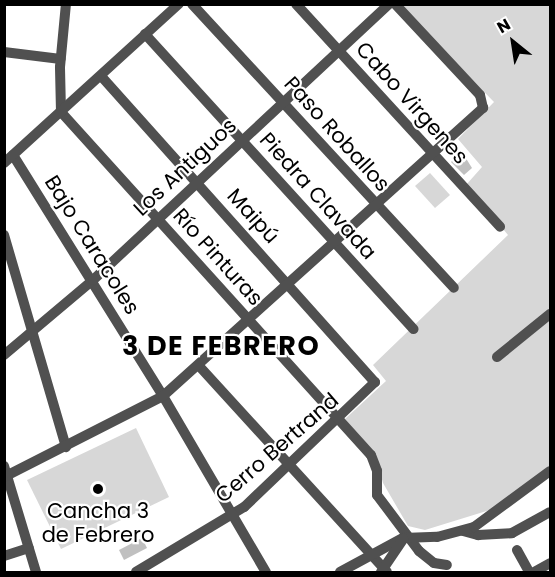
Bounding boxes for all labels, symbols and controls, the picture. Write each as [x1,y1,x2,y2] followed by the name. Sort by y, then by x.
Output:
[483,12,543,72] north arrow
[493,13,515,39] text: N
[351,37,473,169] street label: Cabo Virgenes
[279,71,395,197] street label: Paso Roballos
[128,113,242,221] street label: Los Antiguos
[254,127,382,265] street label: Piedra Clavada
[39,171,145,319] street label: Bajo Caracoles
[222,183,284,249] street label: Maipú
[168,203,268,311] street label: Río Pinturas
[122,330,320,362] district label: 3 DE FEBRERO
[210,388,344,508] street label: Cerro Bertrand
[91,482,105,496] marker: Cancha 3 de Febrero
[42,498,154,548] place label: Cancha 3 de Febrero

